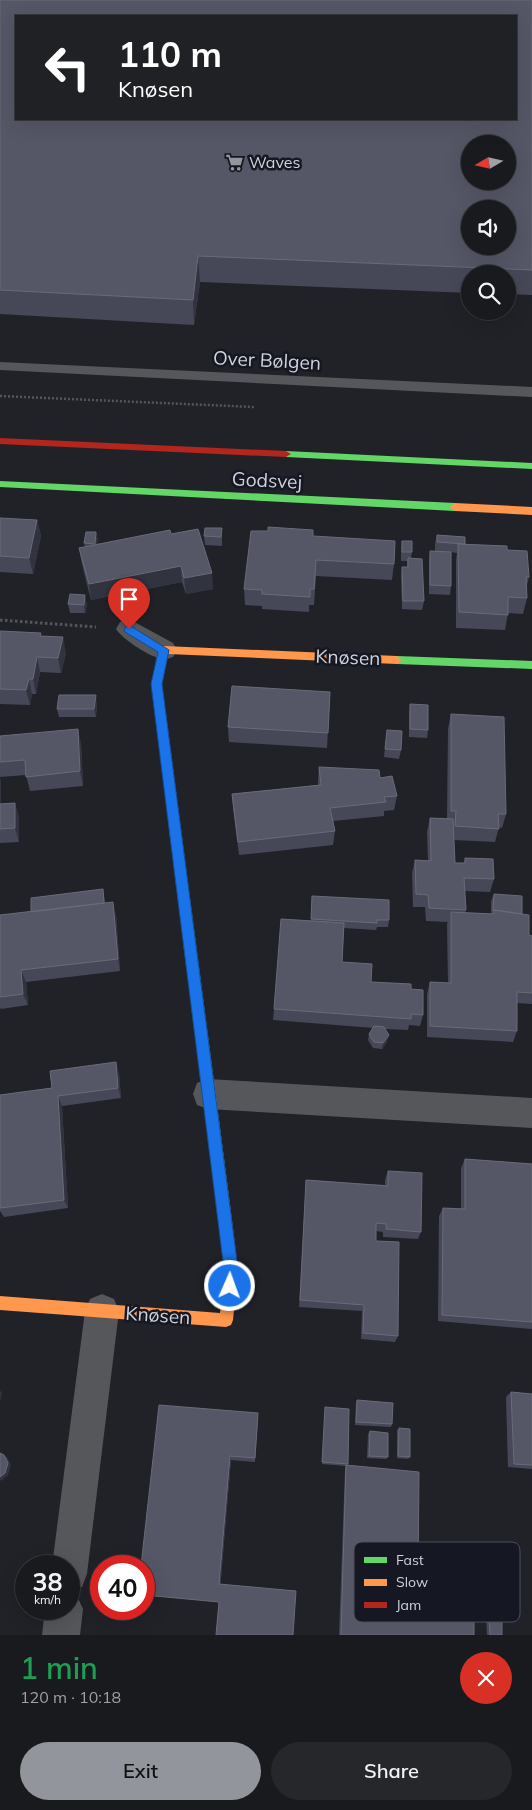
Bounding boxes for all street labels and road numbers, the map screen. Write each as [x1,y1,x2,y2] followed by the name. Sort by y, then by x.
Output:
[212,345,322,375] street label: Over Bølgen
[231,466,303,494] street label: Godsvej
[315,644,381,670] street label: Knøsen
[125,1301,191,1329] street label: Knøsen

